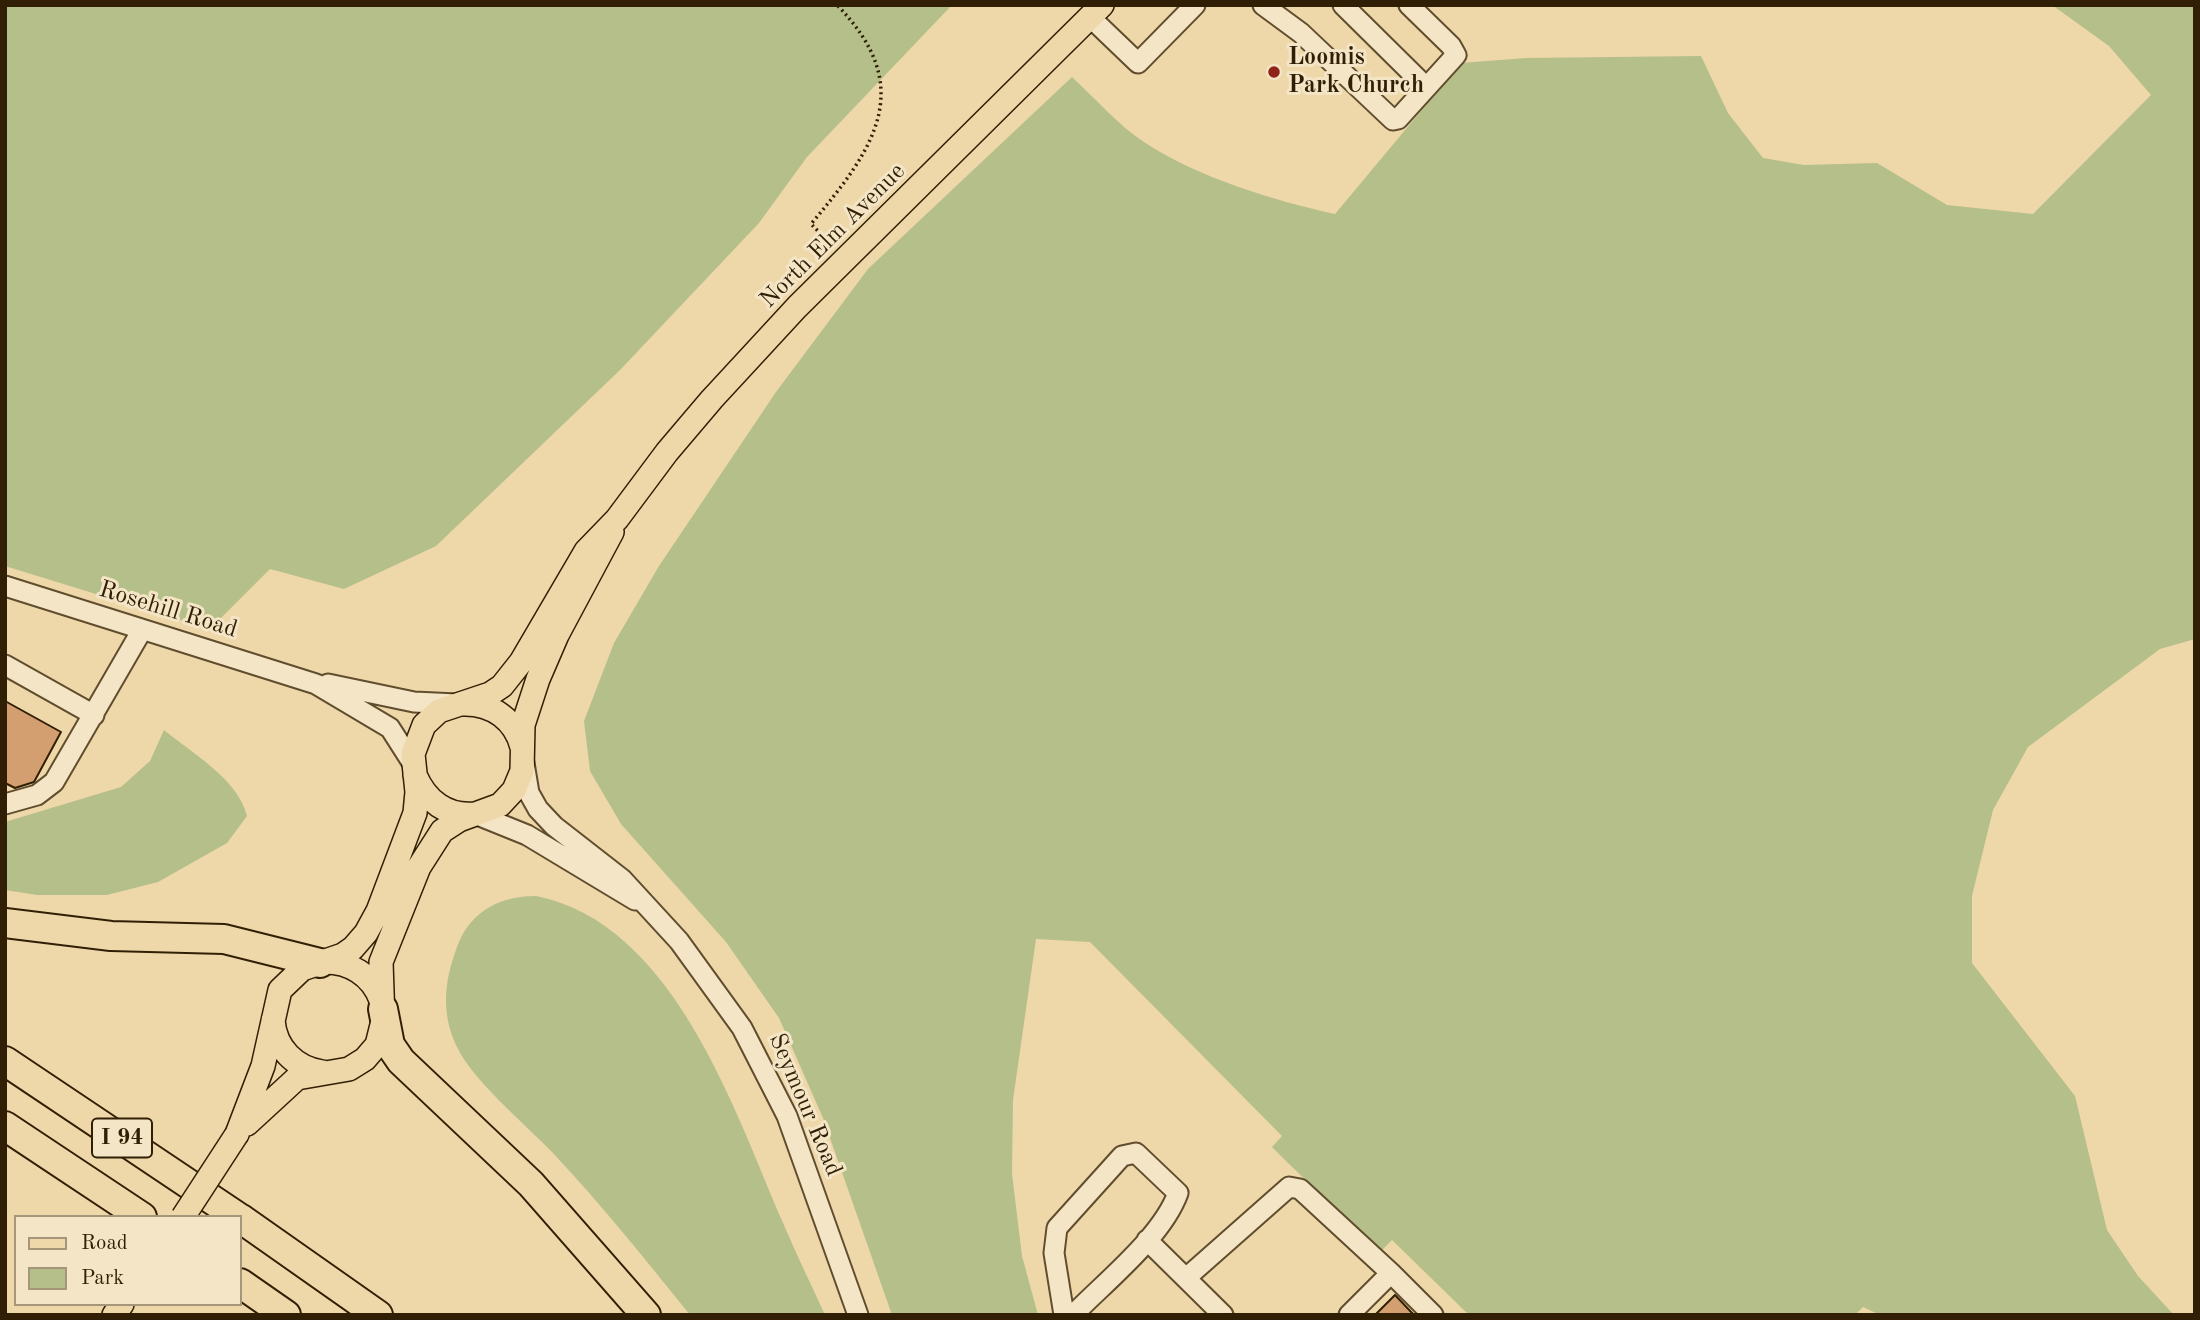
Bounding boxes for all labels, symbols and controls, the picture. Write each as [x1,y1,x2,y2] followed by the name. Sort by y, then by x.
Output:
[1288,44,1424,100] place label: Loomis Park Church
[1266,64,1282,80] marker: Loomis Park Church
[754,157,912,315] street label: North Elm Avenue
[95,575,241,645] street label: Rosehill Road
[762,1029,848,1181] street label: Seymour Road
[92,1119,152,1158] road number: I 94
[14,1215,242,1306] legend
[81,1233,128,1254] text: Road
[81,1268,124,1289] text: Park

